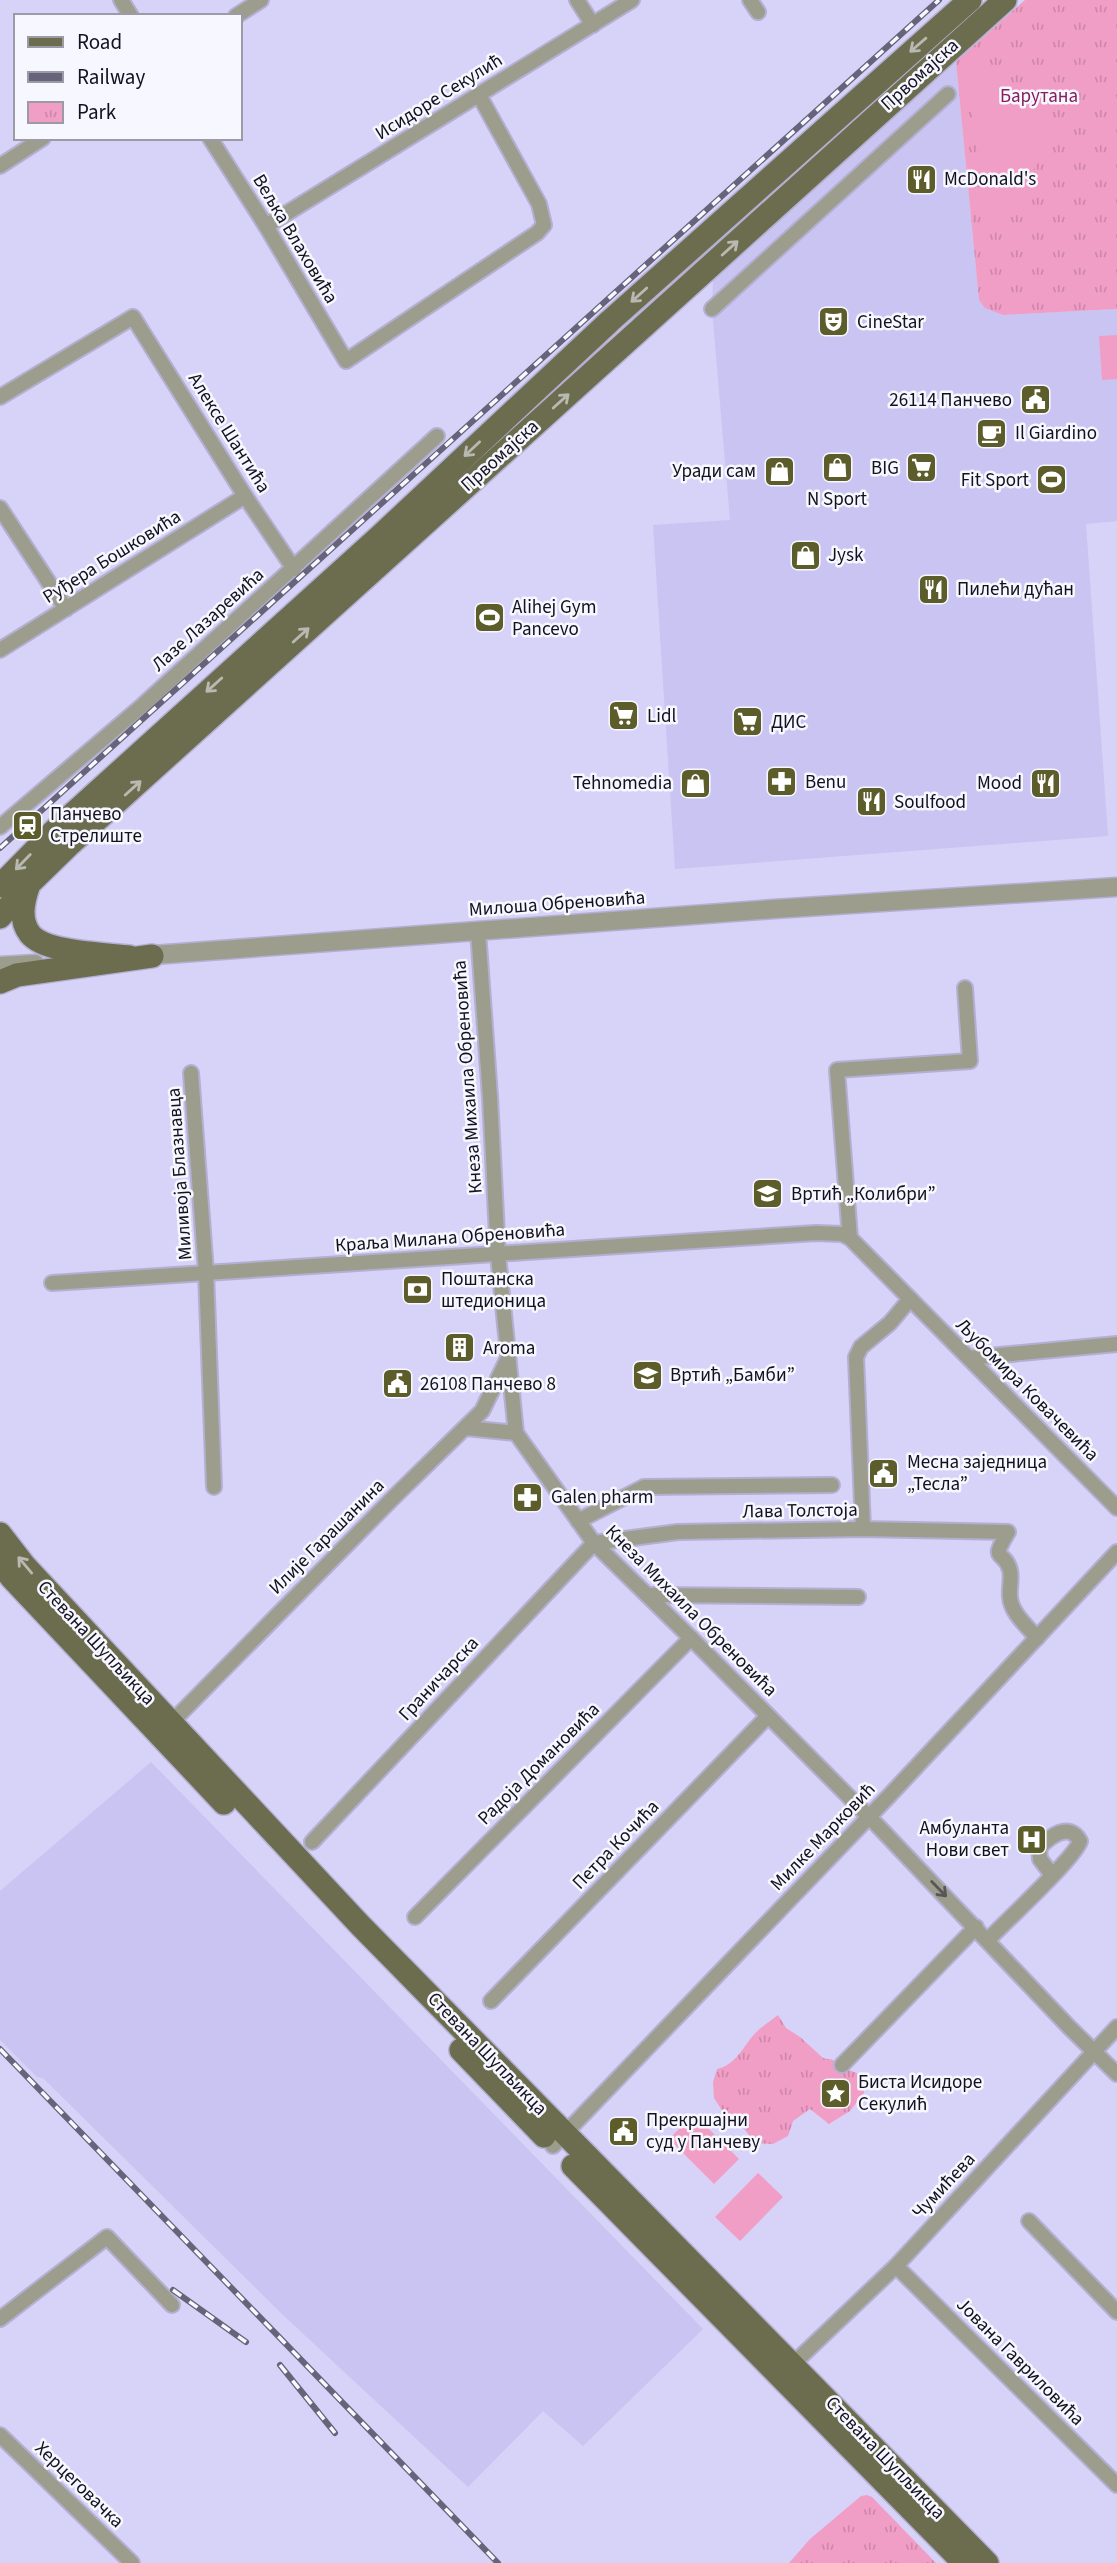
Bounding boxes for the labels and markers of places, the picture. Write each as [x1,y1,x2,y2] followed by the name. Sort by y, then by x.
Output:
[904,162,938,196] restaurant icon: McDonald's
[944,166,1036,193] place label: McDonald's
[817,305,851,339] theatre icon: CineStar
[857,309,924,336] place label: CineStar
[1018,383,1052,417] public building icon: 26114 Панчево
[889,387,1012,414] place label: 26114 Панчево
[975,416,1009,450] cafe icon: Il Giardino
[1015,420,1097,447] place label: Il Giardino
[820,451,854,485] shop icon: N Sport
[905,451,939,485] supermarket icon: BIG
[762,454,796,488] shop icon: Уради сам
[871,455,899,482] place label: BIG
[672,458,756,485] place label: Уради сам
[1035,463,1069,497] sports icon: Fit Sport
[961,467,1030,494] place label: Fit Sport
[807,486,868,513] place label: N Sport
[788,538,822,572] shop icon: Jysk
[828,542,864,569] place label: Jysk
[917,572,951,606] restaurant icon: Пилећи дућан
[957,576,1074,603] place label: Пилећи дућан
[512,594,596,643] place label: Alihej Gym Pancevo
[472,601,506,635] sports icon: Alihej Gym Pancevo
[607,699,641,733] supermarket icon: Lidl
[647,703,676,730] place label: Lidl
[731,705,765,739] supermarket icon: ДИС
[771,709,806,736] place label: ДИС
[765,765,799,799] pharmacy icon: Benu
[678,766,712,800] shop icon: Tehnomedia
[1028,766,1062,800] restaurant icon: Mood
[805,769,846,796] place label: Benu
[573,770,672,797] place label: Tehnomedia
[977,770,1022,797] place label: Mood
[854,785,888,819] restaurant icon: Soulfood
[894,789,966,816] place label: Soulfood
[50,801,142,850] place label: Панчево Стрелиште
[10,808,44,842] station icon: Панчево Стрелиште
[751,1177,785,1211] school or university icon: Вртић „Колибри”
[791,1181,936,1208] place label: Вртић „Колибри”
[441,1266,546,1315] place label: Поштанска штедионица
[401,1273,435,1307] bank icon: Поштанска штедионица
[443,1331,477,1365] building icon: Aroma
[483,1335,535,1362] place label: Aroma
[630,1358,664,1392] school or university icon: Вртић „Бамби”
[670,1362,795,1389] place label: Вртић „Бамби”
[380,1367,414,1401] public building icon: 26108 Панчево 8
[420,1371,556,1398] place label: 26108 Панчево 8
[907,1449,1047,1498] place label: Месна заједница „Тесла”
[867,1456,901,1490] public building icon: Месна заједница „Тесла”
[511,1480,545,1514] pharmacy icon: Galen pharm
[551,1484,654,1511] place label: Galen pharm
[919,1815,1009,1864] place label: Амбуланта Нови свет
[1015,1822,1049,1856] hospital icon: Амбуланта Нови свет
[858,2069,982,2118] place label: Биста Исидоре Секулић
[818,2076,852,2110] place icon: Биста Исидоре Секулић
[646,2107,760,2156] place label: Прекршајни суд у Панчеву
[606,2114,640,2148] public building icon: Прекршајни суд у Панчеву

